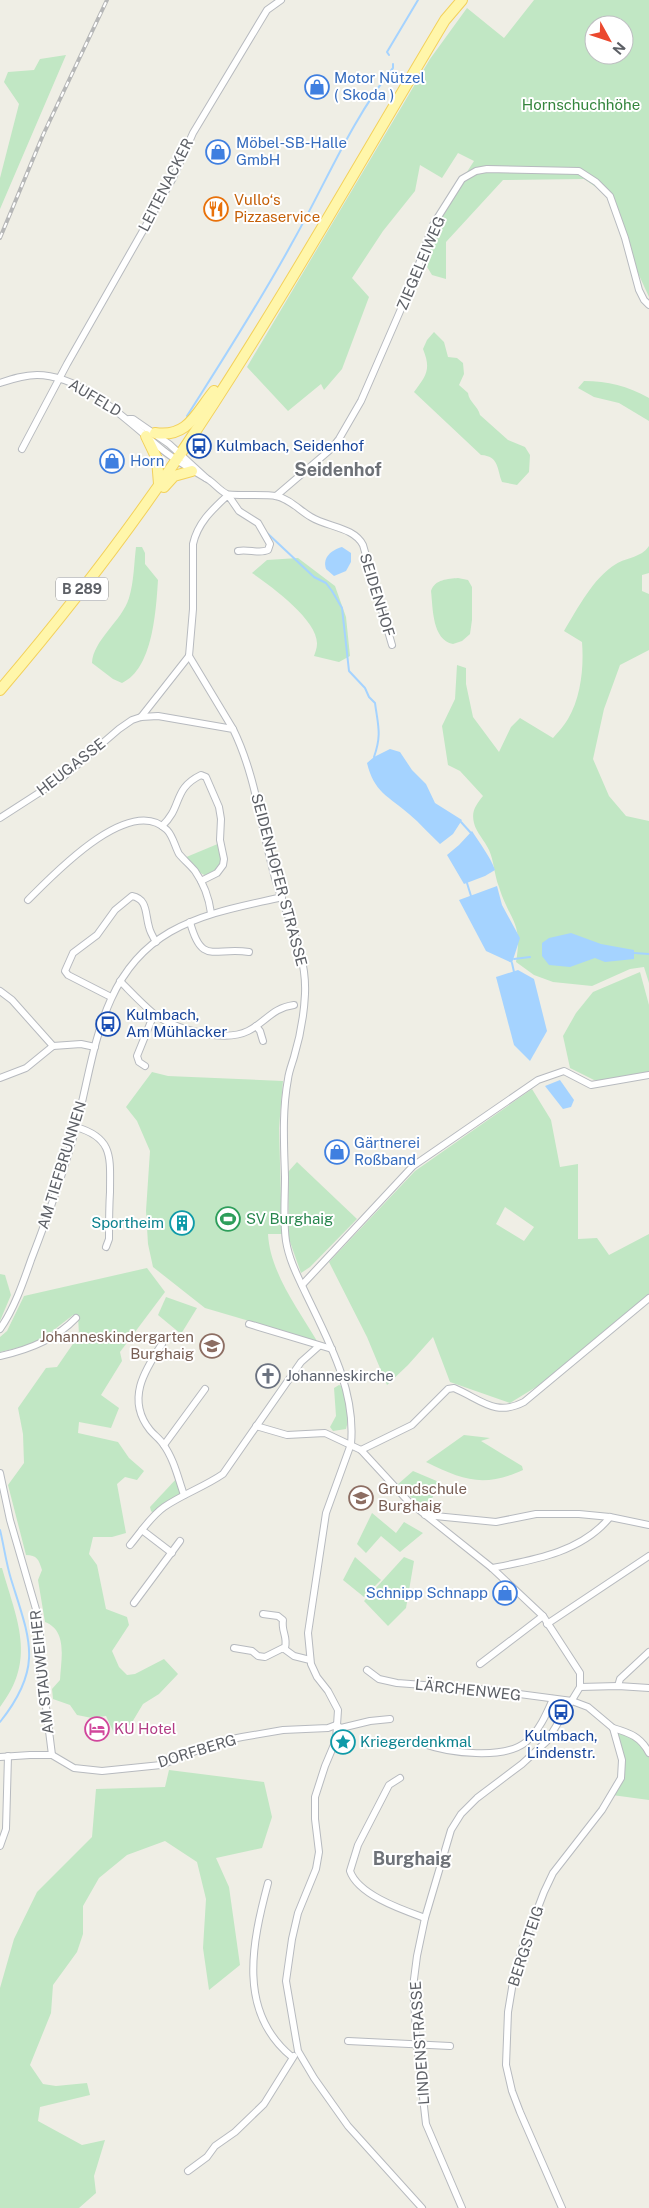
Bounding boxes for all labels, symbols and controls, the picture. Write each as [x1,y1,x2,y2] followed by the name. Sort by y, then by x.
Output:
[584,15,634,65] north arrow
[609,39,629,58] text: N
[334,69,425,103] place label: Motor Nützel ( Skoda )
[304,74,330,100] shop icon: Motor Nützel ( Skoda )
[522,96,640,113] park label: Hornschuchhöhe
[236,134,347,168] place label: Möbel-SB-Halle GmbH
[135,135,196,234] street label: LEITENACKER
[205,139,231,165] shop icon: Möbel-SB-Halle GmbH
[234,191,320,225] place label: Vullo‘s Pizzaservice
[203,196,229,222] restaurant icon: Vullo‘s Pizzaservice
[393,213,448,312] street label: ZIEGELEIWEG
[66,375,124,420] street label: AUFELD
[186,433,212,459] bus stop icon: Kulmbach, Seidenhof
[216,437,364,454] place label: Kulmbach, Seidenhof
[99,448,125,474] shop icon: Horn
[130,452,164,469] place label: Horn
[294,459,382,480] district label: Seidenhof
[357,551,398,639] street label: SEIDENHOF
[56,578,108,600] road number: B 289
[33,735,108,799] street label: HEUGASSE
[248,792,311,968] street label: SEIDENHOFER STRASSE
[126,1006,227,1040] place label: Kulmbach, Am Mühlacker
[95,1011,121,1037] bus stop icon: Kulmbach, Am Mühlacker
[34,1099,89,1231] street label: AM TIEFBRUNNEN
[354,1134,420,1168] place label: Gärtnerei Roßband
[324,1139,350,1165] shop icon: Gärtnerei Roßband
[215,1206,241,1232] sports icon: SV Burghaig
[169,1210,195,1236] building icon: Sportheim
[246,1210,333,1227] place label: SV Burghaig
[91,1214,164,1231] place label: Sportheim
[40,1328,194,1362] place label: Johanneskindergarten Burghaig
[199,1333,225,1359] school or university icon: Johanneskindergarten Burghaig
[255,1363,281,1389] church icon: Johanneskirche
[286,1367,394,1384] place label: Johanneskirche
[378,1480,467,1514] place label: Grundschule Burghaig
[348,1485,374,1511] school or university icon: Grundschule Burghaig
[492,1580,518,1606] shop icon: Schnipp Schnapp
[366,1584,488,1601] place label: Schnipp Schnapp
[27,1609,56,1735] street label: AM STAUWEIHER
[414,1674,522,1704] street label: LÄRCHENWEG
[548,1699,574,1725] bus stop icon: Kulmbach, Lindenstr.
[84,1716,110,1742] hotel icon: KU Hotel
[114,1720,176,1737] place label: KU Hotel
[524,1727,598,1761] place label: Kulmbach, Lindenstr.
[330,1729,356,1755] place icon: Kriegerdenkmal
[156,1731,238,1770] street label: DORFBERG
[360,1733,472,1750] place label: Kriegerdenkmal
[373,1848,451,1869] district label: Burghaig
[504,1903,547,1988] street label: BERGSTEIG
[407,1981,432,2106] street label: LINDENSTRASSE

